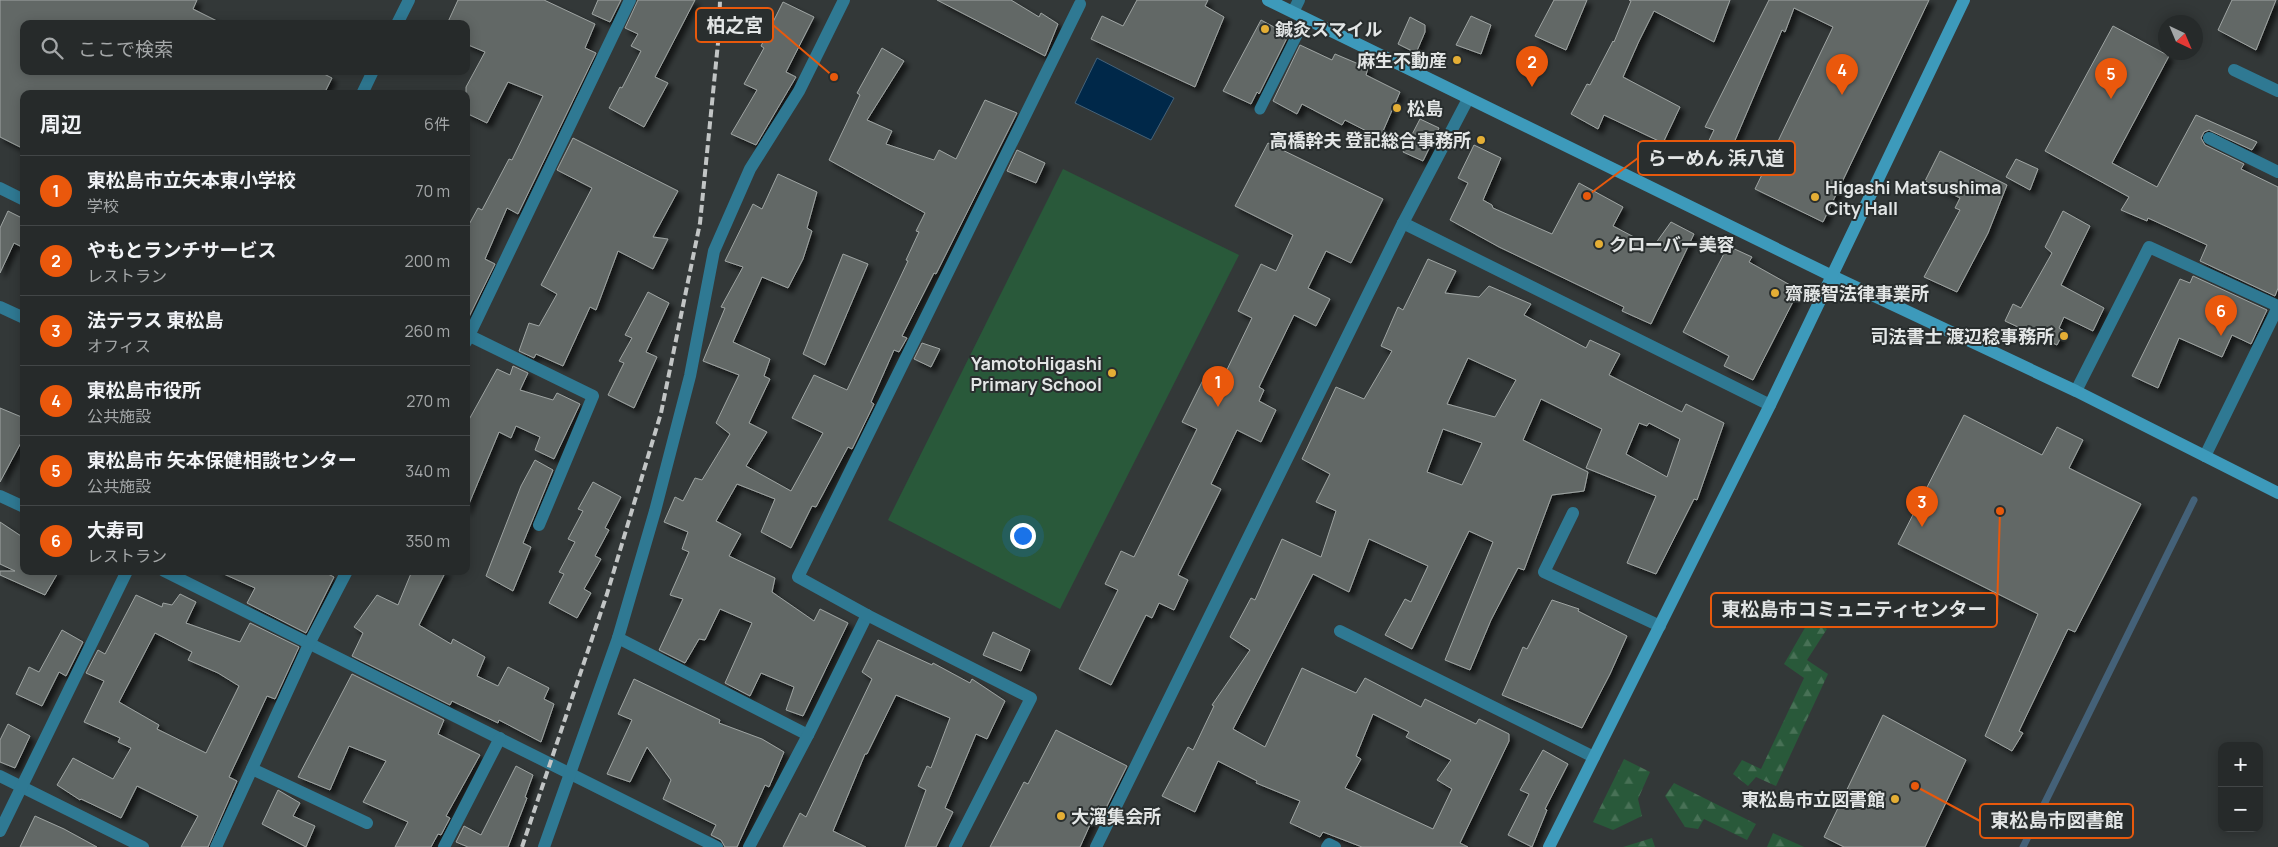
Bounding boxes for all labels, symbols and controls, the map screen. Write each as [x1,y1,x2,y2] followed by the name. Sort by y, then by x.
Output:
[696,8,773,42] callout: 柏之宮
[706,12,764,38] text: 柏之宮
[2158,15,2203,60] north arrow
[1275,17,1382,41] place label: 鍼灸スマイル
[20,20,470,75] search box
[1259,23,1271,35] marker: 鍼灸スマイル
[38,34,66,62] icon: search
[78,36,173,62] text: ここで検索
[1516,46,1548,87] pin: 2
[1357,48,1447,72] place label: 麻生不動産
[1451,54,1463,66] marker: 麻生不動産
[1826,54,1858,95] pin: 4
[2095,58,2127,99] pin: 5
[1407,96,1443,120] place label: 松島
[1391,102,1403,114] marker: 松島
[40,110,82,138] text: 周辺
[424,113,450,135] text: 6件
[1269,128,1471,152] place label: 高橋幹夫 登記総合事務所
[1475,134,1487,146] marker: 高橋幹夫 登記総合事務所
[1638,141,1795,175] callout: らーめん 浜八道
[1648,145,1784,171] text: らーめん 浜八道
[87,167,296,193] text: 東松島市立矢本東小学校
[1825,175,2001,220] place label: Higashi Matsushima City Hall
[52,180,60,202] text: 1
[415,180,450,202] text: 70 m
[1809,191,1821,203] marker: Higashi Matsushima City Hall
[87,195,119,217] text: 学校
[1609,232,1735,256] place label: クローバー美容
[87,237,277,263] text: やもとランチサービス
[1593,238,1605,250] marker: クローバー美容
[51,250,61,272] text: 2
[405,250,450,272] text: 200 m
[87,265,167,287] text: レストラン
[1785,281,1929,305] place label: 齋藤智法律事業所
[1769,287,1781,299] marker: 齋藤智法律事業所
[2205,295,2237,336] pin: 6
[87,307,223,333] text: 法テラス 東松島
[51,320,61,342] text: 3
[404,320,450,342] text: 260 m
[1870,324,2054,348] place label: 司法書士 渡辺稔事務所
[2058,330,2070,342] marker: 司法書士 渡辺稔事務所
[87,335,151,357] text: オフィス
[970,351,1102,396] place label: YamotoHigashi Primary School
[1202,366,1234,407] pin: 1
[1106,367,1118,379] marker: YamotoHigashi Primary School
[87,377,201,403] text: 東松島市役所
[51,390,61,412] text: 4
[406,390,450,412] text: 270 m
[87,405,151,427] text: 公共施設
[87,447,357,473] text: 東松島市 矢本保健相談センター
[51,460,61,482] text: 5
[405,460,450,482] text: 340 m
[87,475,151,497] text: 公共施設
[1906,486,1938,527] pin: 3
[87,517,144,543] text: 大寿司
[1010,523,1036,549] your location
[51,530,61,552] text: 6
[405,530,450,552] text: 350 m
[87,545,167,567] text: レストラン
[1711,593,1997,627] callout: 東松島市コミュニティセンター
[1722,596,1986,622] text: 東松島市コミュニティセンター
[2218,742,2263,832] map controls
[2218,742,2263,787] button: +
[1741,787,1885,811] place label: 東松島市立図書館
[2218,787,2263,832] button: −
[1889,793,1901,805] marker: 東松島市立図書館
[1071,804,1161,828] place label: 大溜集会所
[1980,804,2133,838] callout: 東松島市図書館
[1990,807,2124,833] text: 東松島市図書館
[1055,810,1067,822] marker: 大溜集会所

